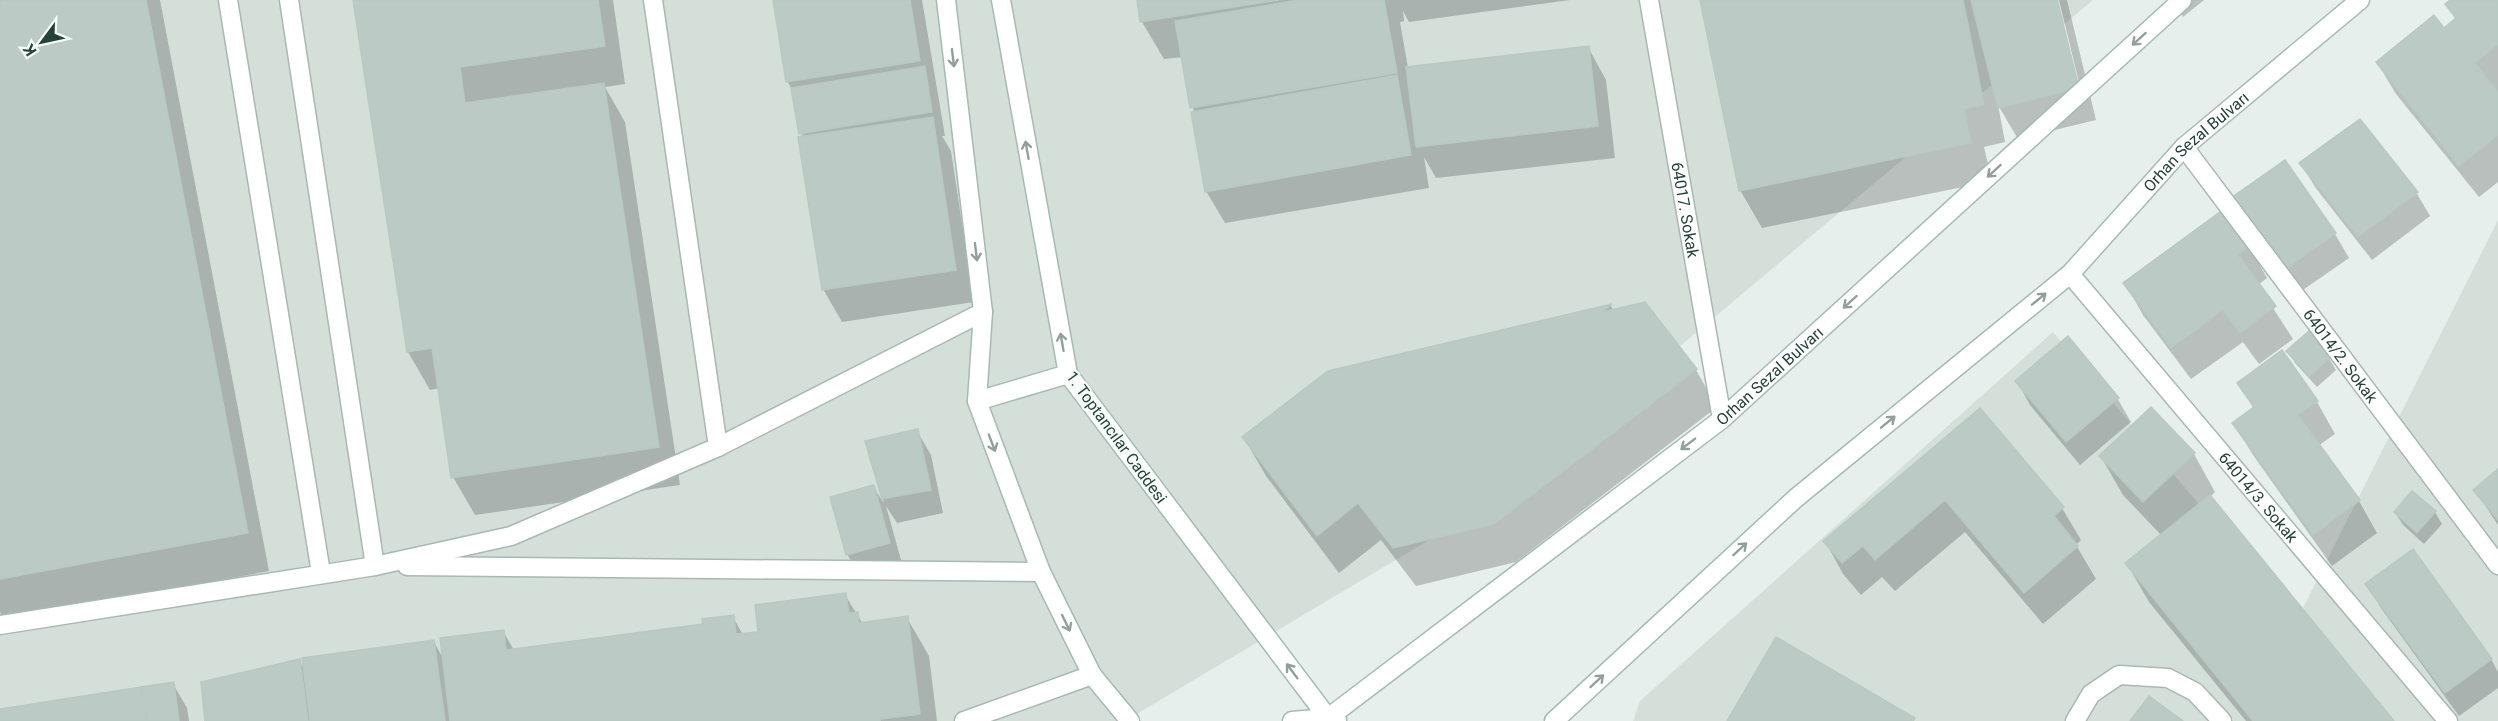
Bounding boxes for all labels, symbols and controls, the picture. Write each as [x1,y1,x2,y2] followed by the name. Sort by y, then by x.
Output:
[12,12,72,72] north arrow
[2131,32,2146,46] one-way arrow
[19,40,41,59] text: K
[948,48,959,68] one-way arrow
[2140,88,2253,196] street label: Orhan Sezal Bulvarı
[1021,141,1032,161] one-way arrow
[1667,161,1703,260] street label: 64017. Sokak
[1987,164,2002,178] one-way arrow
[971,241,982,261] one-way arrow
[2031,292,2047,305] one-way arrow
[1843,295,1858,309] one-way arrow
[2299,305,2382,407] street label: 64014/2. Sokak
[1713,323,1827,429] street label: Orhan Sezal Bulvarı
[1056,333,1067,353] one-way arrow
[1062,368,1171,507] street label: 1. Toptancılar Caddesi
[1880,416,1896,429] one-way arrow
[988,433,999,452] one-way arrow
[1680,438,1696,451] one-way arrow
[2215,448,2302,547] street label: 64014/3. Sokak
[1732,542,1747,556] one-way arrow
[1061,614,1073,632] one-way arrow
[1286,664,1299,680] one-way arrow
[1589,674,1604,688] one-way arrow

